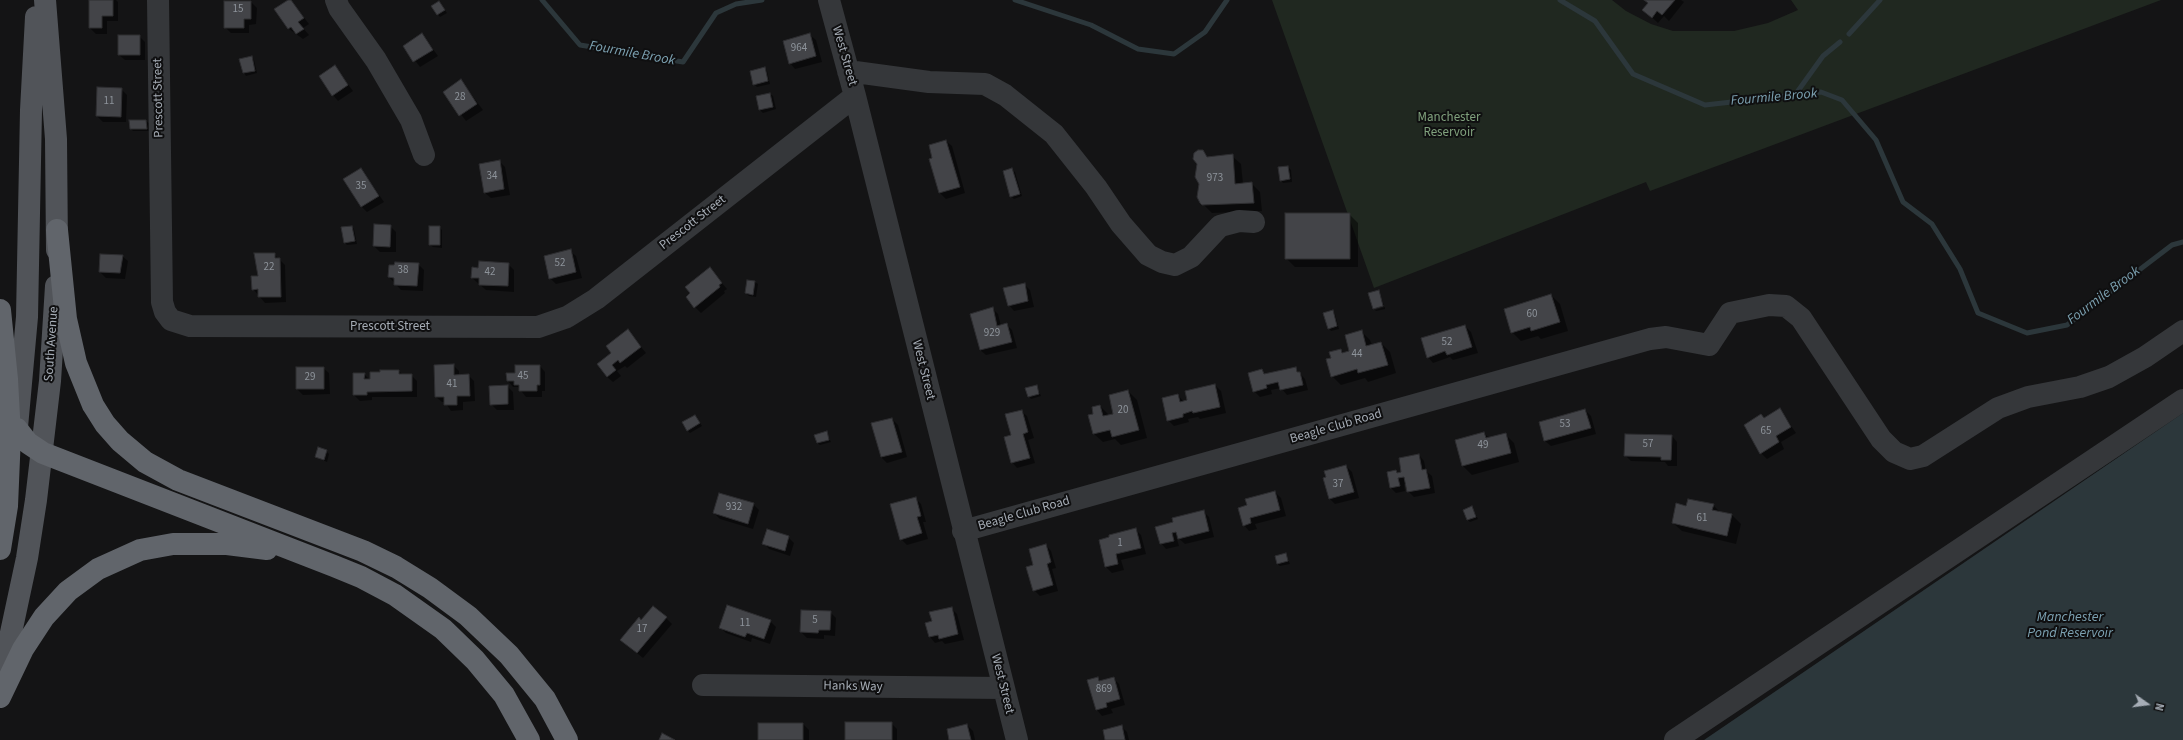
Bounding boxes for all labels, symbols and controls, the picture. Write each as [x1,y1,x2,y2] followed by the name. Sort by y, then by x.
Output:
[233,3,243,17] house number: 15
[828,24,860,88] street label: West Street
[588,38,676,70] water label: Fourmile Brook
[791,42,807,56] house number: 964
[151,58,167,138] street label: Prescott Street
[1730,86,1818,110] water label: Fourmile Brook
[455,91,465,105] house number: 28
[104,95,114,109] house number: 11
[1418,110,1480,141] park label: Manchester Reservoir
[487,170,497,184] house number: 34
[1207,172,1223,186] house number: 973
[356,180,366,194] house number: 35
[657,192,729,254] street label: Prescott Street
[555,257,565,271] house number: 52
[264,261,274,275] house number: 22
[2064,263,2144,329] water label: Fourmile Brook
[398,264,408,278] house number: 38
[485,266,495,280] house number: 42
[42,306,62,382] street label: South Avenue
[1527,308,1537,322] house number: 60
[350,319,430,335] street label: Prescott Street
[984,327,1000,341] house number: 929
[1442,336,1452,350] house number: 52
[908,338,938,402] street label: West Street
[1352,348,1362,362] house number: 44
[518,370,528,384] house number: 45
[305,371,315,385] house number: 29
[447,378,457,392] house number: 41
[1118,404,1128,418] house number: 20
[1288,406,1384,448] street label: Beagle Club Road
[1560,418,1570,432] house number: 53
[1761,425,1771,439] house number: 65
[1643,438,1653,452] house number: 57
[1478,439,1488,453] house number: 49
[1333,478,1343,492] house number: 37
[976,493,1072,535] street label: Beagle Club Road
[726,501,742,515] house number: 932
[1697,512,1707,526] house number: 61
[1117,537,1123,551] house number: 1
[2027,610,2113,642] water label: Manchester Pond Reservoir
[812,614,818,628] house number: 5
[740,617,750,631] house number: 11
[637,623,647,637] house number: 17
[987,652,1017,716] street label: West Street
[823,679,883,695] street label: Hanks Way
[1096,683,1112,697] house number: 869
[2127,684,2167,724] north arrow
[2151,702,2167,712] text: N

